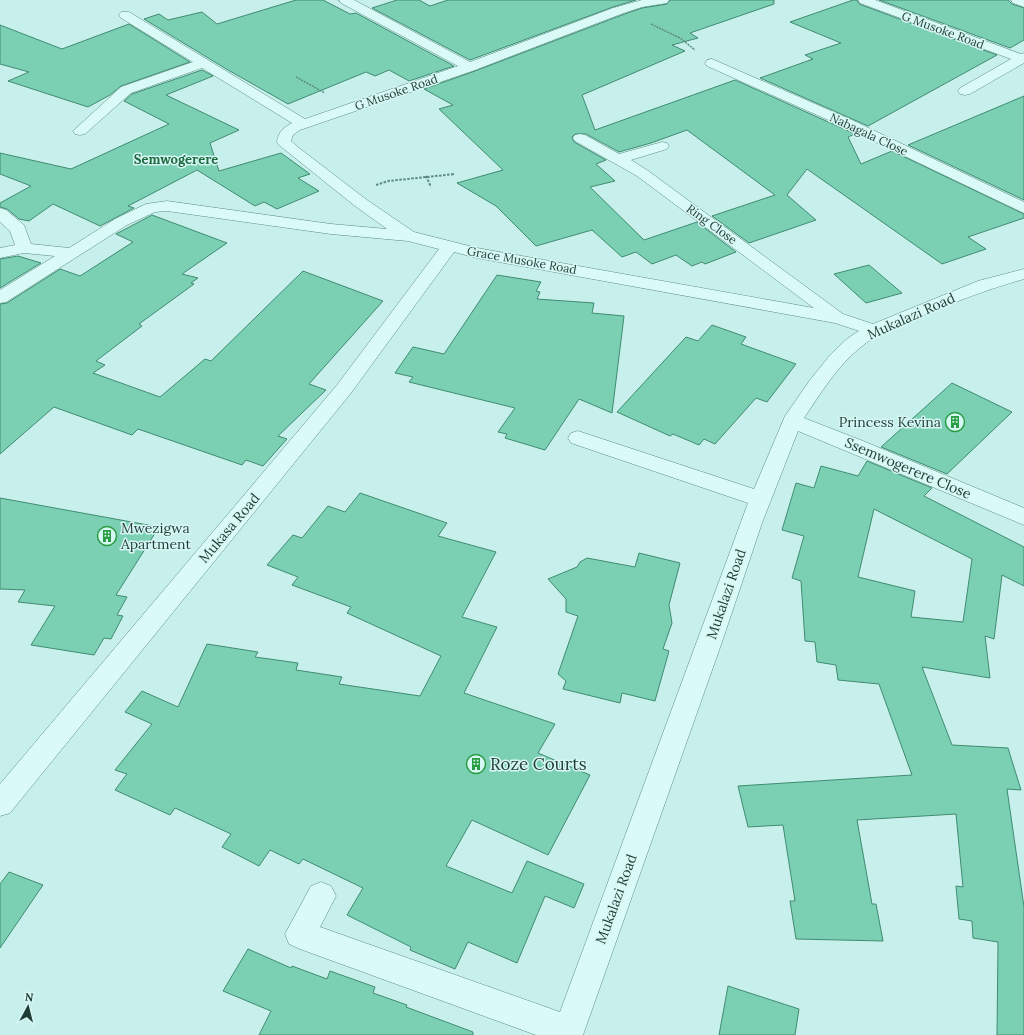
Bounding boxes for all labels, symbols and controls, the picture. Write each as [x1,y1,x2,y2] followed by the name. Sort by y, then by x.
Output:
[900,8,986,52] street label: G Musoke Road
[352,71,440,113] street label: G Musoke Road
[827,109,911,159] street label: Nabagala Close
[134,151,218,168] district label: Semwogerere
[684,201,741,248] street label: Ring Close
[466,243,578,277] street label: Grace Musoke Road
[864,289,958,343] street label: Mukalazi Road
[944,411,966,433] building icon: Princess Kevina
[839,413,941,431] place label: Princess Kevina
[842,433,974,503] street label: Ssemwogerere Close
[195,489,263,567] street label: Mukasa Road
[120,519,191,553] place label: Mwezigwa Apartment
[96,525,118,547] building icon: Mwezigwa Apartment
[702,547,750,641] street label: Mukalazi Road
[465,753,487,775] building icon: Roze Courts
[490,753,587,775] place label: Roze Courts
[591,852,641,946] street label: Mukalazi Road
[8,987,48,1027] north arrow
[24,990,35,1005] text: N

